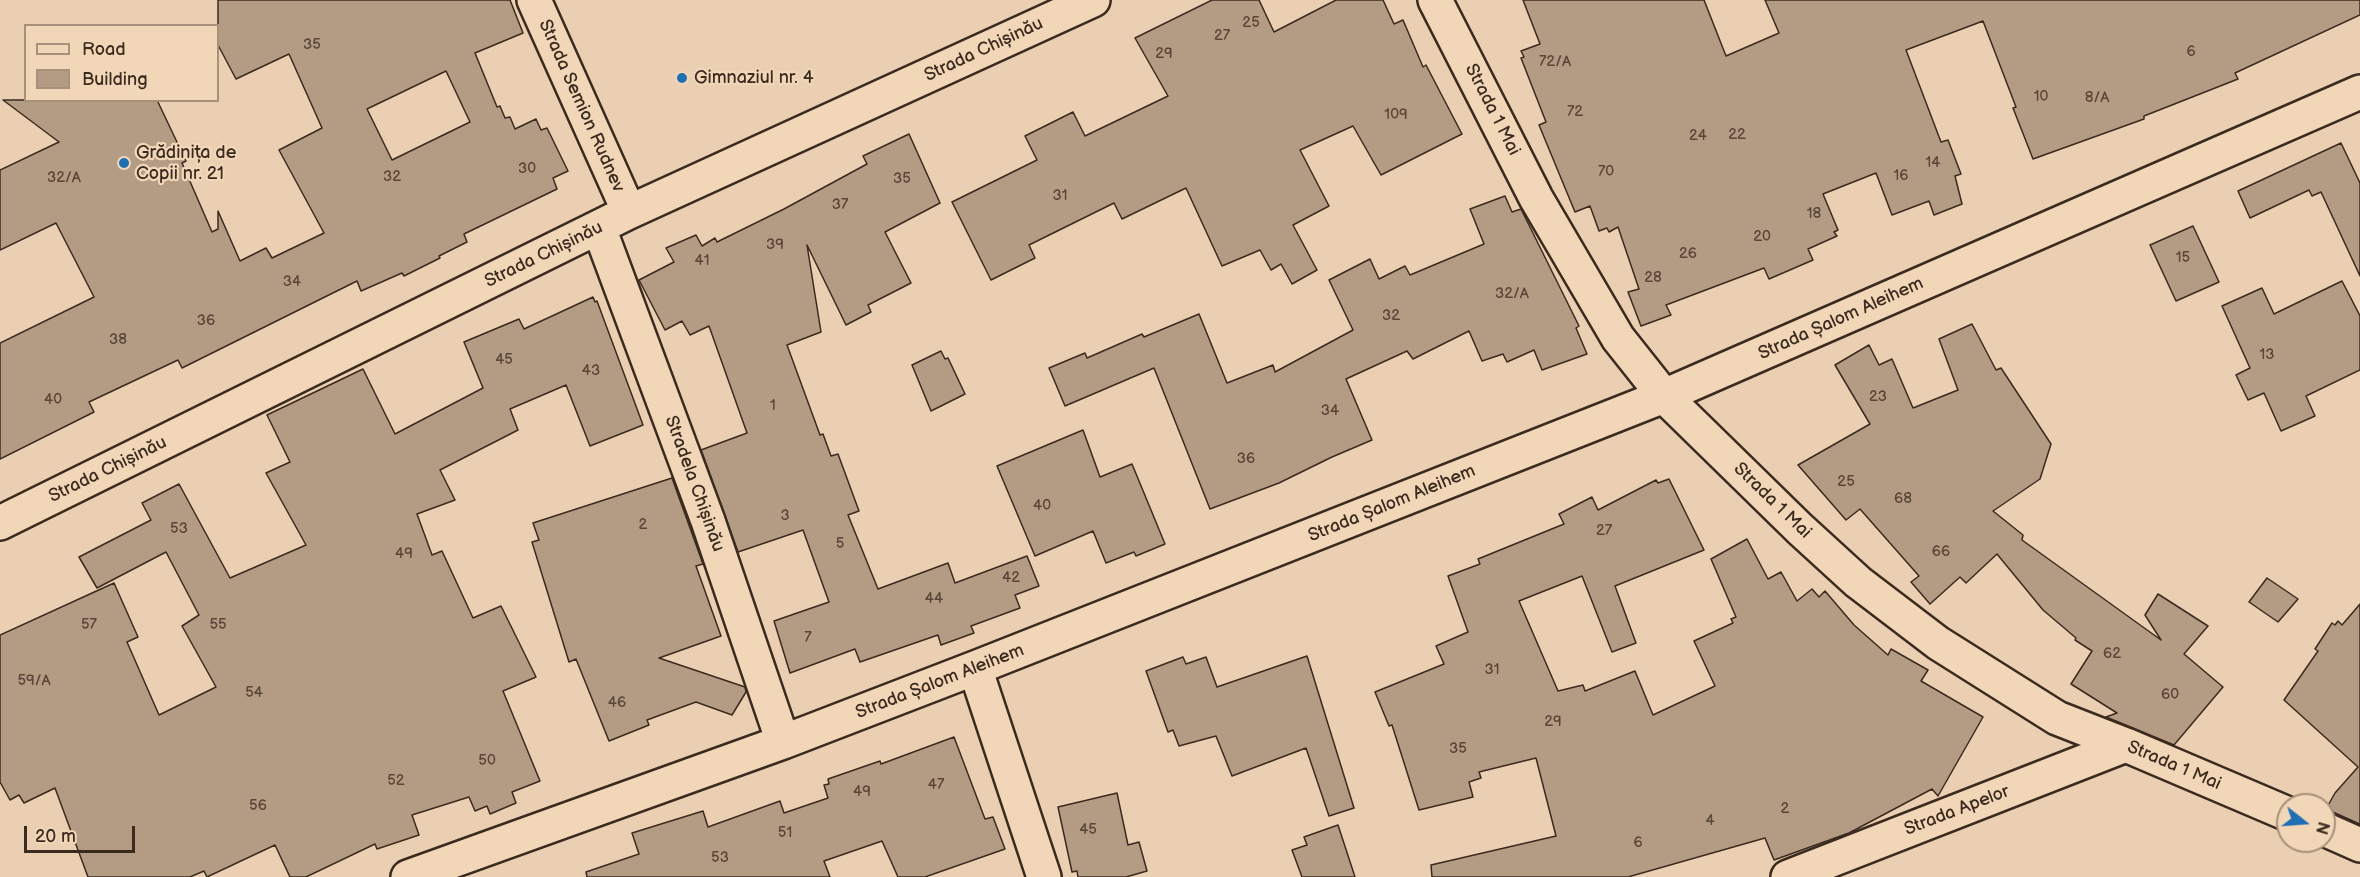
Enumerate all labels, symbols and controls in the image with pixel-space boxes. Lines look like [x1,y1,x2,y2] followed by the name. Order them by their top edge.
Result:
[921,13,1047,87] street label: Strada Chișinău
[1242,14,1260,32] house number: 25
[533,16,629,196] street label: Strada Semion Rudnev
[24,24,219,102] legend
[1214,27,1230,45] house number: 27
[303,36,321,54] house number: 35
[82,39,126,60] text: Road
[2186,43,2196,61] house number: 6
[1155,45,1173,63] house number: 29
[1539,53,1571,71] house number: 72/A
[1460,61,1524,159] street label: Strada 1 Mai
[694,67,814,89] place label: Gimnaziul nr. 4
[82,69,148,90] text: Building
[675,71,689,85] marker: Gimnaziul nr. 4
[2034,88,2048,106] house number: 10
[2085,89,2109,107] house number: 8/A
[1567,103,1583,121] house number: 72
[1384,106,1408,124] house number: 109
[1728,126,1746,144] house number: 22
[1689,127,1707,145] house number: 24
[136,142,236,184] place label: Grădinița de Copii nr. 21
[1926,154,1940,172] house number: 14
[117,156,131,170] marker: Grădinița de Copii nr. 21
[518,160,536,178] house number: 30
[1598,163,1614,181] house number: 70
[1894,167,1908,185] house number: 16
[383,168,401,186] house number: 32
[47,169,81,187] house number: 32/A
[893,170,911,188] house number: 35
[1052,187,1068,205] house number: 31
[832,196,848,214] house number: 37
[1807,205,1821,223] house number: 18
[481,217,607,293] street label: Strada Chișinău
[1753,228,1771,246] house number: 20
[766,236,784,254] house number: 39
[1679,245,1697,263] house number: 26
[2176,249,2190,267] house number: 15
[695,252,709,270] house number: 41
[1644,269,1662,287] house number: 28
[283,273,301,291] house number: 34
[1755,273,1927,365] street label: Strada Șalom Aleihem
[1495,285,1529,303] house number: 32/A
[1382,307,1400,325] house number: 32
[197,312,215,330] house number: 36
[109,331,127,349] house number: 38
[2259,346,2275,364] house number: 13
[495,351,513,369] house number: 45
[582,362,600,380] house number: 43
[1869,388,1887,406] house number: 23
[44,391,62,409] house number: 40
[770,397,776,415] house number: 1
[1321,402,1339,420] house number: 34
[659,413,729,555] street label: Stradela Chișinău
[45,432,171,508] street label: Strada Chișinău
[1237,450,1255,468] house number: 36
[1729,459,1815,543] street label: Strada 1 Mai
[1305,461,1479,547] street label: Strada Șalom Aleihem
[1837,473,1855,491] house number: 25
[1894,490,1912,508] house number: 68
[1033,497,1051,515] house number: 40
[780,507,790,525] house number: 3
[639,516,647,534] house number: 2
[170,520,188,538] house number: 53
[1596,522,1612,540] house number: 27
[836,535,844,553] house number: 5
[1932,543,1950,561] house number: 66
[395,545,413,563] house number: 49
[1002,569,1020,587] house number: 42
[925,590,943,608] house number: 44
[81,616,97,634] house number: 57
[209,616,227,634] house number: 55
[804,629,812,647] house number: 7
[853,640,1027,724] street label: Strada Șalom Aleihem
[2103,645,2121,663] house number: 62
[1484,661,1500,679] house number: 31
[17,672,51,690] house number: 59/A
[245,684,263,702] house number: 54
[2161,686,2179,704] house number: 60
[608,694,626,712] house number: 46
[1544,713,1562,731] house number: 29
[2124,737,2224,795] street label: Strada 1 Mai
[1449,740,1467,758] house number: 35
[478,752,496,770] house number: 50
[387,772,405,790] house number: 52
[928,776,944,794] house number: 47
[1901,781,2013,841] street label: Strada Apelor
[853,783,871,801] house number: 49
[2276,793,2336,853] north arrow
[249,797,267,815] house number: 56
[1781,800,1789,818] house number: 2
[1705,812,1715,830] house number: 4
[27,814,138,852] scale bar
[2311,819,2333,836] text: N
[1079,821,1097,839] house number: 45
[778,824,792,842] house number: 51
[35,826,76,847] text: 20 m
[1633,834,1643,852] house number: 6
[711,849,729,867] house number: 53

